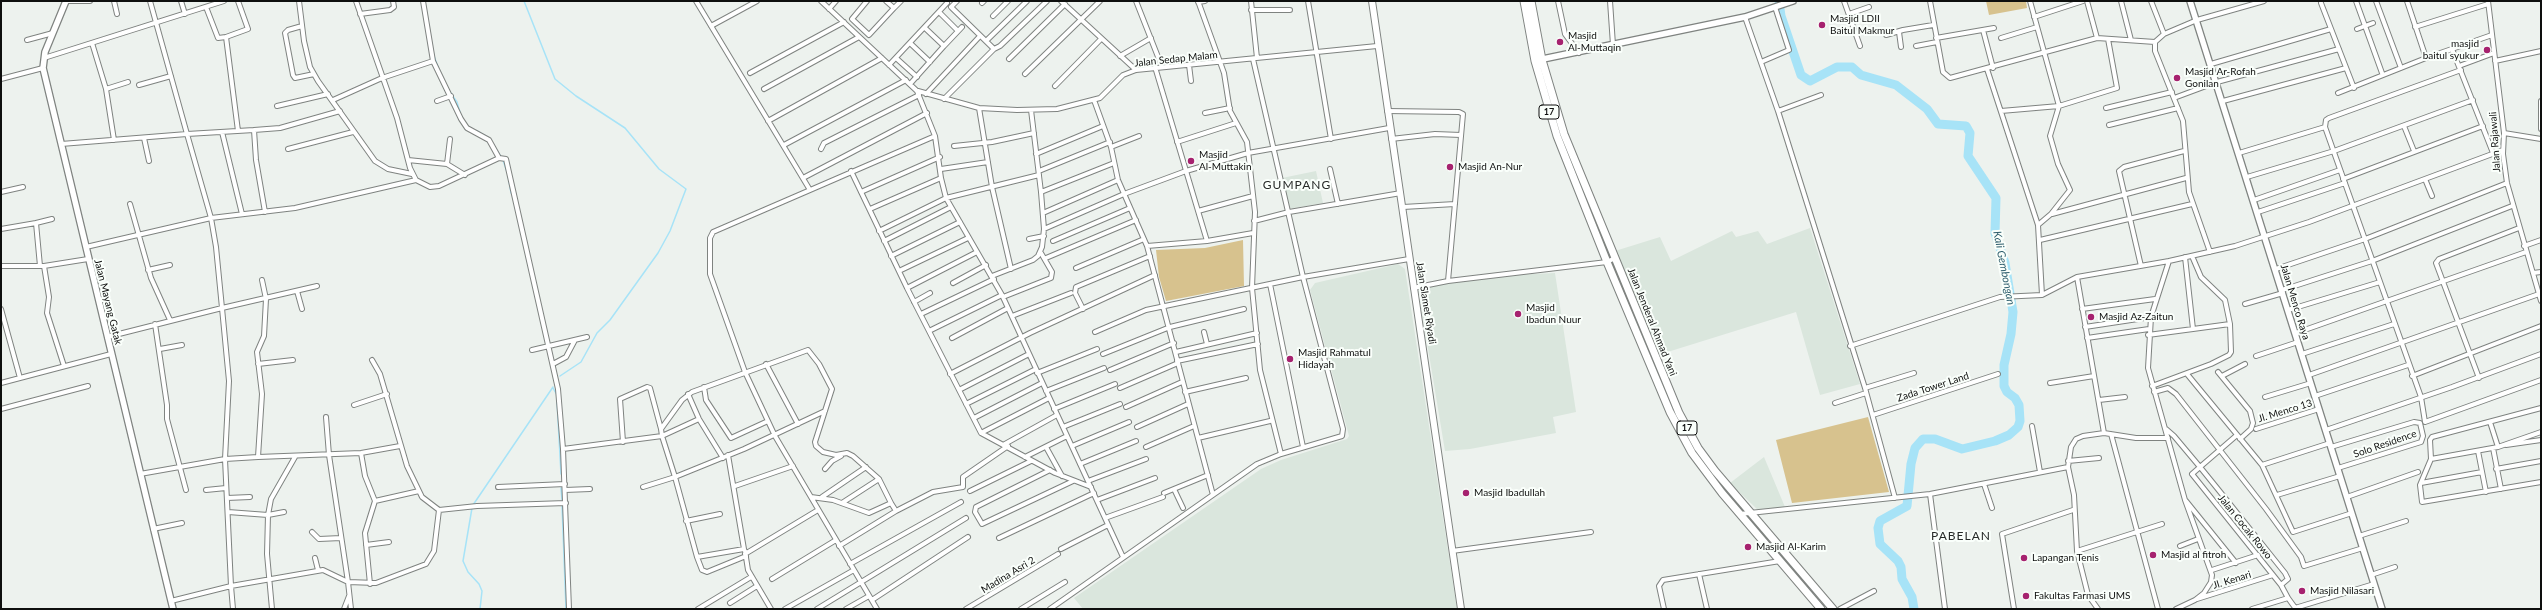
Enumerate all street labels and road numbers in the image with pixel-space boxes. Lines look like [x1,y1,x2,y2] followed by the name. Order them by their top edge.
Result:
[1134,49,1218,69] street label: Jalan Sedap Malam
[1539,105,1559,119] road number: 17
[2487,111,2503,173] street label: Jalan Rajawali
[92,258,124,346] street label: Jalan Mayang Gatak
[1414,261,1438,345] street label: Jalan Slamet Riyadi
[2278,263,2312,341] street label: Jalan Menco Raya
[1625,266,1679,378] street label: Jalan Jenderal Ahmad Yani
[1896,370,1970,404] street label: Zada Tower Land
[2257,397,2313,425] street label: Jl. Menco 13
[1677,421,1697,435] road number: 17
[2352,428,2418,460] street label: Solo Residence
[2215,492,2275,562] street label: Jalan Cocak Rowo
[979,554,1037,596] street label: Madina Asri 2
[2211,568,2253,592] street label: Jl. Kenari

